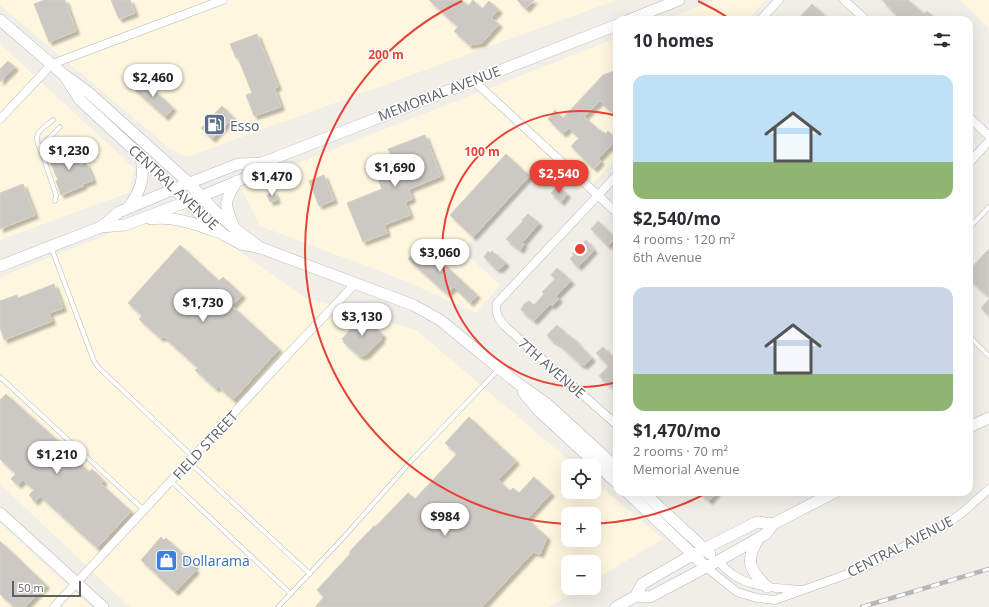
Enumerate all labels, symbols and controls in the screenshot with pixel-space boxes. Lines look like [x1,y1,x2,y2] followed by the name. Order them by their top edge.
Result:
[633,29,714,52] text: 10 homes
[931,29,953,51] icon: filters
[368,46,404,63] text: 200 m
[375,61,503,125] street label: MEMORIAL AVENUE
[120,64,186,98] pin: $2,460
[133,68,173,86] text: $2,460
[757,101,829,173] icon: home
[202,112,228,138] fuel station icon: Esso
[230,116,260,135] place label: Esso
[36,137,102,171] pin: $1,230
[125,140,223,234] street label: CENTRAL AVENUE
[49,141,89,159] text: $1,230
[464,143,500,160] text: 100 m
[362,154,428,188] pin: $1,690
[375,158,415,176] text: $1,690
[526,160,592,194] pin: $2,540
[239,163,305,197] pin: $1,470
[539,164,579,182] text: $2,540
[252,167,292,185] text: $1,470
[633,207,721,230] text: $2,540/mo
[633,230,735,248] text: 4 rooms · 120 m²
[407,239,473,273] pin: $3,060
[573,242,587,256] centre of rings
[420,243,460,261] text: $3,060
[633,248,702,266] text: 6th Avenue
[170,289,236,323] pin: $1,730
[183,293,223,311] text: $1,730
[329,303,395,337] pin: $3,130
[342,307,382,325] text: $3,130
[757,313,829,385] icon: home
[514,334,590,402] street label: 7TH AVENUE
[168,406,242,483] street label: FIELD STREET
[633,419,721,442] text: $1,470/mo
[24,441,90,475] pin: $1,210
[633,442,728,460] text: 2 rooms · 70 m²
[37,445,77,463] text: $1,210
[561,459,601,595] map controls
[561,459,601,499] button: locate
[633,460,740,478] text: Memorial Avenue
[421,503,469,537] pin: $984
[430,507,460,525] text: $984
[561,507,601,547] button: +
[844,511,956,581] street label: CENTRAL AVENUE
[153,547,179,573] shop icon: Dollarama
[182,551,250,570] place label: Dollarama
[561,555,601,595] button: −
[12,579,81,598] scale bar
[18,580,44,595] text: 50 m

